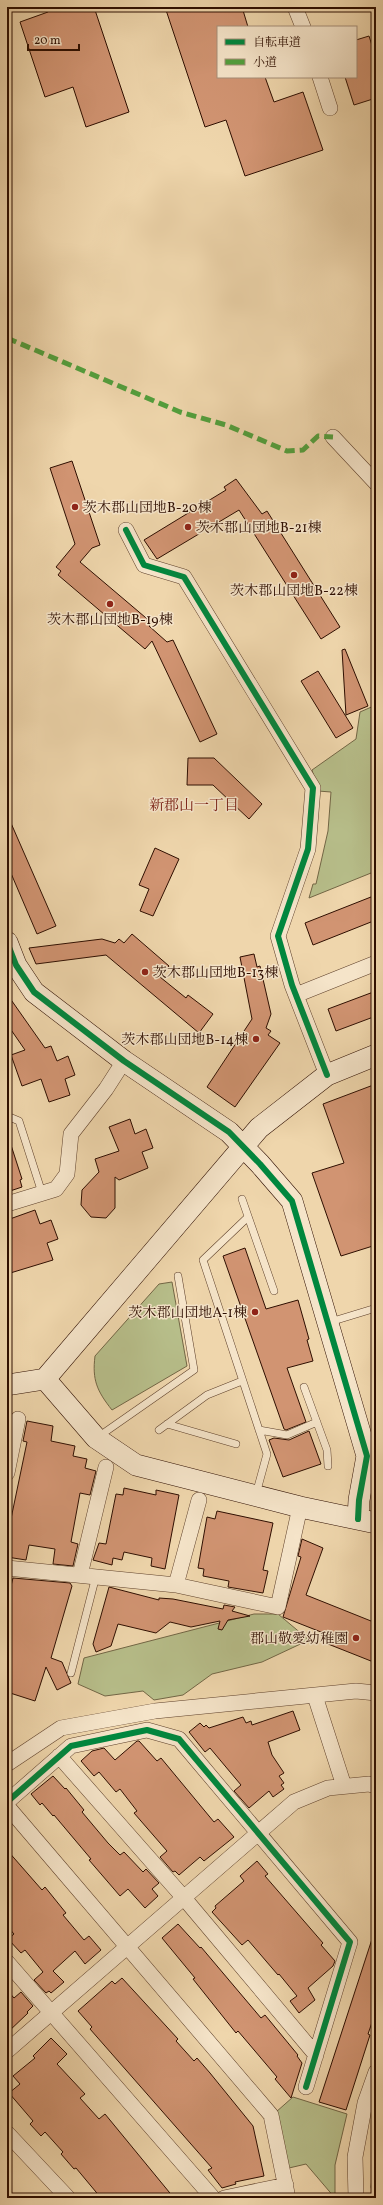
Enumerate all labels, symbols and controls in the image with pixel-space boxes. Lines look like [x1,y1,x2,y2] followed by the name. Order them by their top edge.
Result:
[28,26,79,52] scale bar
[217,26,357,78] legend
[34,33,61,49] text: 20 m
[253,35,301,51] text: 自転車道
[253,55,277,71] text: 小道
[83,499,211,518] place label: 茨木郡山団地B-20棟
[70,502,80,512] marker: 茨木郡山団地B-20棟
[196,519,322,538] place label: 茨木郡山団地B-21棟
[183,522,193,532] marker: 茨木郡山団地B-21棟
[289,570,299,580] marker: 茨木郡山団地B-22棟
[230,582,358,601] place label: 茨木郡山団地B-22棟
[105,599,115,609] marker: 茨木郡山団地B-19棟
[47,611,173,630] place label: 茨木郡山団地B-19棟
[149,796,239,817] district label: 新郡山一丁目
[153,964,278,983] place label: 茨木郡山団地B-13棟
[140,967,150,977] marker: 茨木郡山団地B-13棟
[122,1031,248,1050] place label: 茨木郡山団地B-14棟
[251,1034,261,1044] marker: 茨木郡山団地B-14棟
[129,1304,247,1323] place label: 茨木郡山団地A-1棟
[250,1307,260,1317] marker: 茨木郡山団地A-1棟
[250,1630,348,1649] place label: 郡山敬愛幼稚園
[351,1633,361,1643] marker: 郡山敬愛幼稚園

